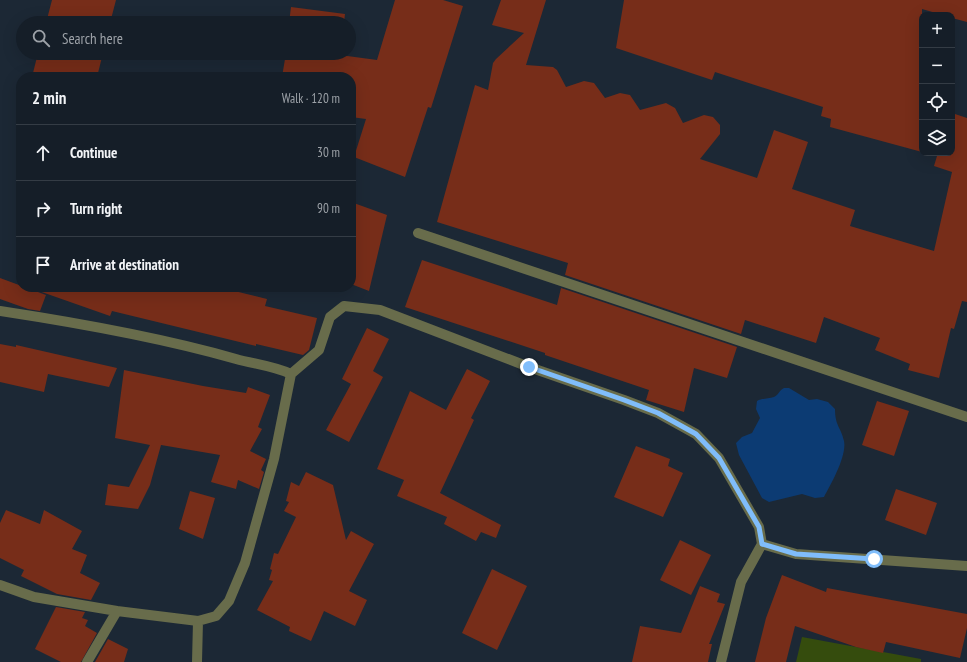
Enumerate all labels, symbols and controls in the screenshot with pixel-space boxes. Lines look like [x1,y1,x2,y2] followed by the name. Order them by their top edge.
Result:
[919,12,955,156] map controls
[919,12,955,48] button: +
[16,16,356,60] search box
[30,27,52,49] icon: search
[62,29,123,48] text: Search here
[919,48,955,84] button: −
[919,84,955,120] button: locate
[32,87,66,109] text: 2 min
[282,90,340,107] text: Walk · 120 m
[919,120,955,156] button: layers
[32,142,54,164] icon: ahead
[70,143,117,162] text: Continue
[317,144,340,161] text: 30 m
[32,198,54,220] icon: right
[70,199,122,218] text: Turn right
[317,200,340,217] text: 90 m
[32,254,54,276] icon: arrive
[70,255,179,274] text: Arrive at destination
[520,358,538,376] route end
[865,550,883,568] route start

